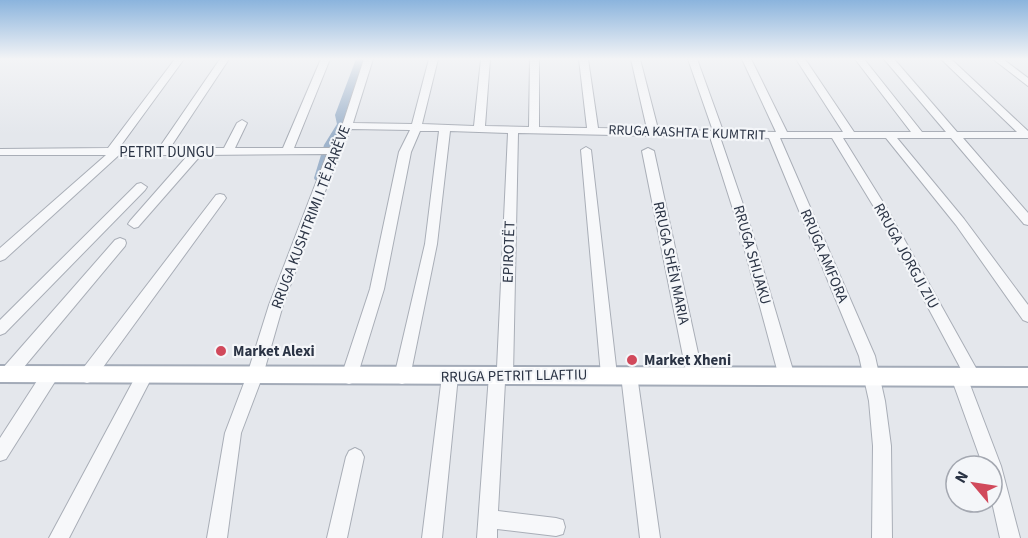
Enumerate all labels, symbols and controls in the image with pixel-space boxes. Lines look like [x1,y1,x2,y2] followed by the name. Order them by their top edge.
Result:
[608,120,767,146] street label: RRUGA KASHTA E KUMTRIT
[266,122,356,312] street label: RRUGA KUSHTRIMI I TË PARËVE
[119,142,215,163] street label: PETRIT DUNGU
[868,199,944,313] street label: RRUGA JORGJI ZIU
[648,200,694,327] street label: RRUGA SHËN MARIA
[728,203,776,307] street label: RRUGA SHIJAKU
[795,206,854,307] street label: RRUGA AMFORA
[497,220,521,284] street label: EPIROTËT
[233,341,315,362] place label: Market Alexi
[214,344,228,358] marker: Market Alexi
[644,350,731,371] place label: Market Xheni
[625,353,639,367] marker: Market Xheni
[440,364,588,388] street label: RRUGA PETRIT LLAFTIU
[944,454,1004,514] north arrow
[950,467,974,487] text: N

